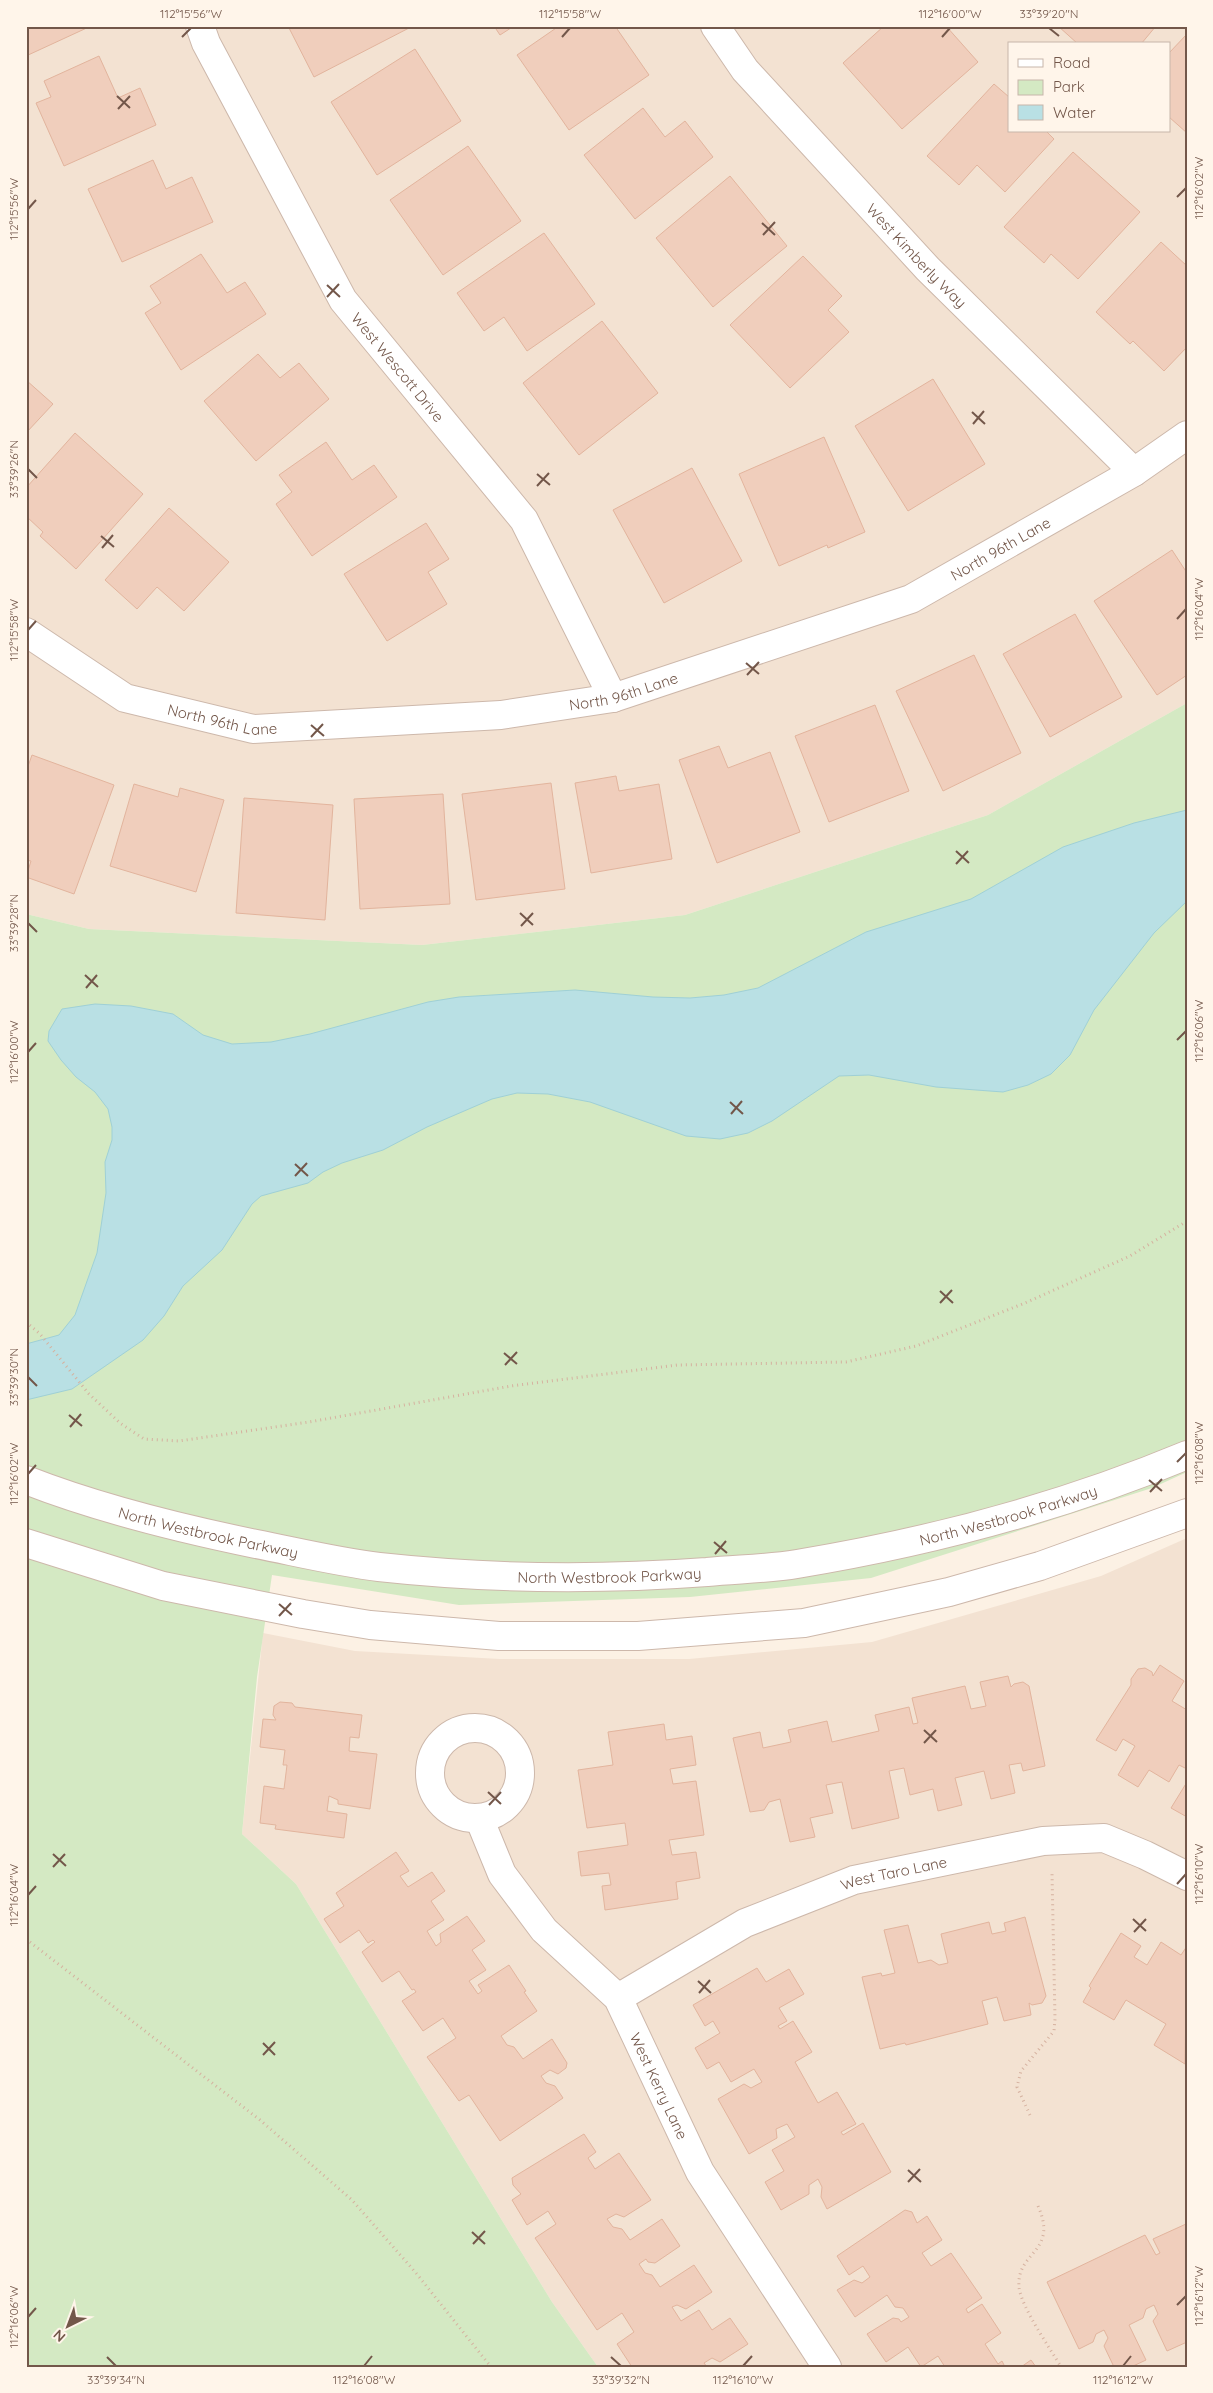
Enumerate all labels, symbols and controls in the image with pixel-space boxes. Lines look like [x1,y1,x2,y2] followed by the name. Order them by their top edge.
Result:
[160,6,222,21] text: 112°15'56"W
[539,6,601,21] text: 112°15'58"W
[918,6,982,21] text: 112°16'00"W
[1020,6,1078,21] text: 33°39'20"N
[1008,42,1170,132] legend
[1053,53,1090,72] text: Road
[1053,77,1085,96] text: Park
[1053,103,1096,122] text: Water
[1191,156,1206,219] text: 112°16'02"W
[6,178,21,240] text: 112°15'56"W
[863,199,971,312] street label: West Kimberly Way
[348,308,449,426] street label: West Wescott Drive
[6,440,21,498] text: 33°39'26"N
[947,512,1054,584] street label: North 96th Lane
[1191,577,1206,640] text: 112°16'04"W
[6,599,21,661] text: 112°15'58"W
[568,668,680,714] street label: North 96th Lane
[166,699,278,739] street label: North 96th Lane
[6,894,21,952] text: 33°39'28"N
[1191,999,1206,1062] text: 112°16'06"W
[6,1020,21,1084] text: 112°16'00"W
[6,1348,21,1406] text: 33°39'30"N
[1191,1421,1206,1484] text: 112°16'08"W
[6,1442,21,1505] text: 112°16'02"W
[917,1480,1099,1549] street label: North Westbrook Parkway
[116,1502,300,1562] street label: North Westbrook Parkway
[517,1563,702,1587] street label: North Westbrook Parkway
[1191,1843,1206,1904] text: 112°16'10"W
[838,1852,949,1894] street label: West Taro Lane
[6,1863,21,1926] text: 112°16'04"W
[626,2029,693,2142] street label: West Kerry Lane
[1191,2266,1206,2326] text: 112°16'12"W
[6,2285,21,2348] text: 112°16'06"W
[42,2300,92,2350] north arrow
[49,2326,69,2346] text: N
[87,2372,145,2387] text: 33°39'34"N
[333,2372,396,2387] text: 112°16'08"W
[592,2372,650,2387] text: 33°39'32"N
[713,2372,774,2387] text: 112°16'10"W
[1093,2372,1153,2387] text: 112°16'12"W

